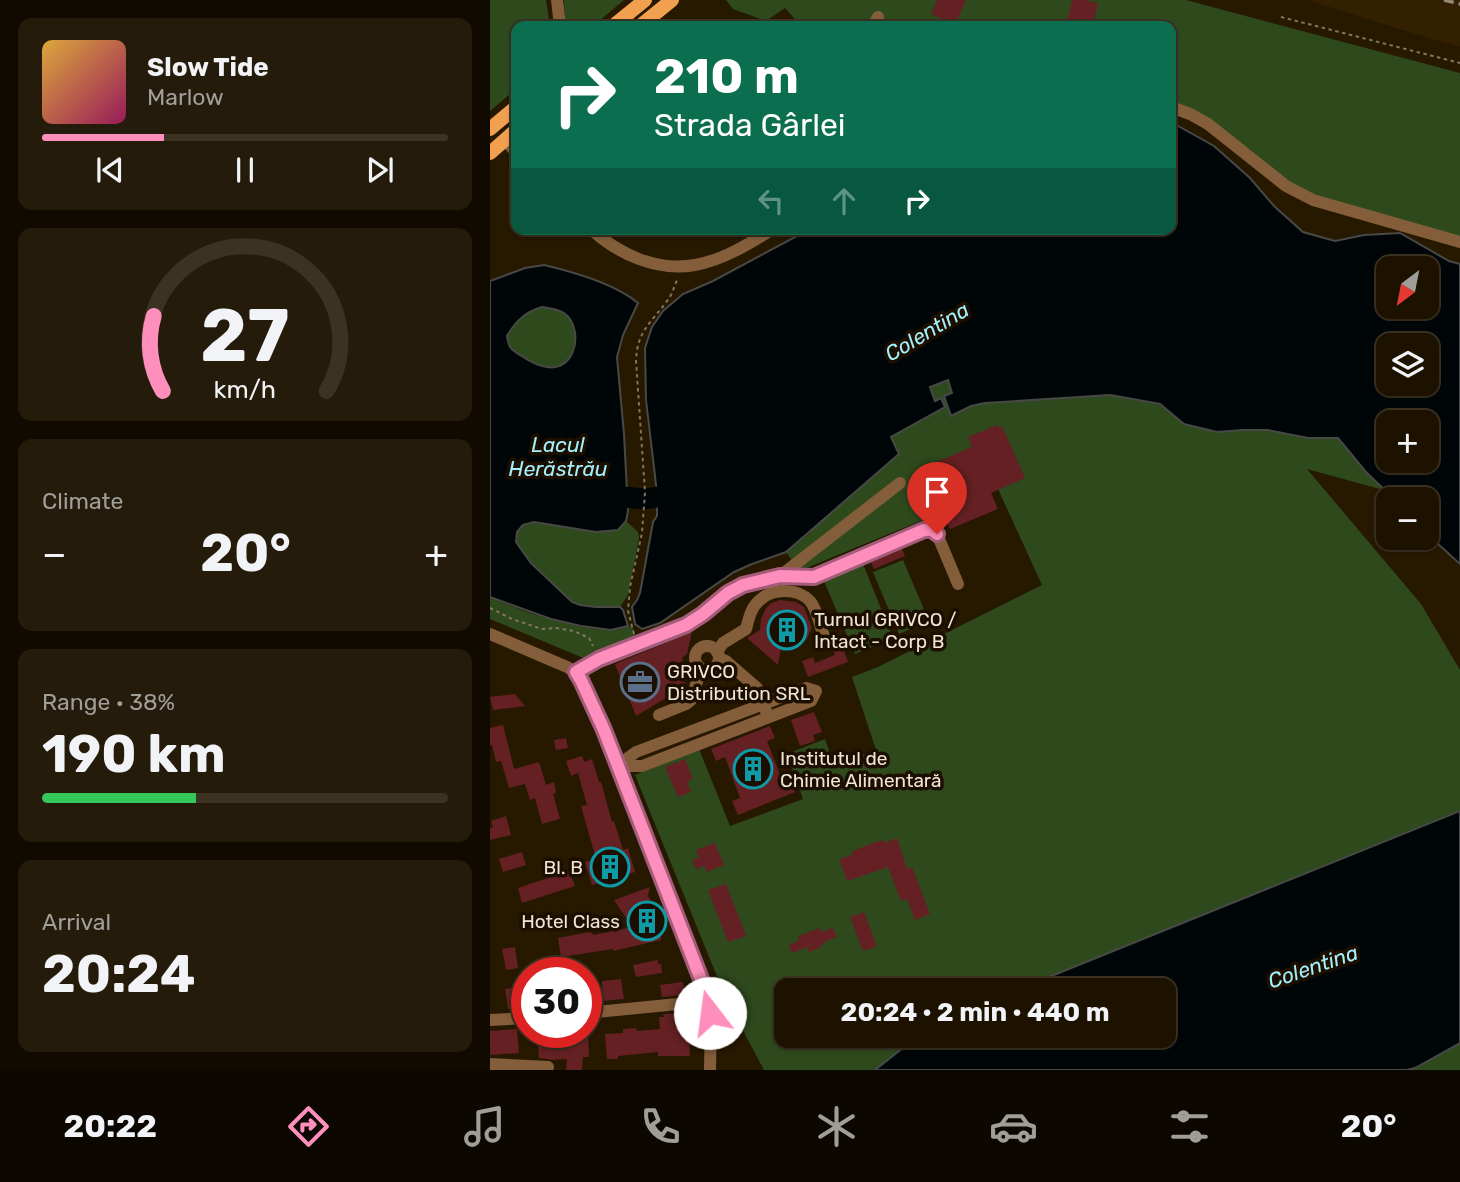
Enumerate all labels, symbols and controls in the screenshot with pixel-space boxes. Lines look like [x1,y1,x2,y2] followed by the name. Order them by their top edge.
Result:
[654,47,799,105] text: 210 m
[539,49,630,140] icon: right
[147,52,269,83] text: Slow Tide
[147,83,224,111] text: Marlow
[654,106,846,144] text: Strada Gârlei
[91,151,129,189] icon: previous
[226,151,264,189] icon: pause
[361,151,399,189] icon: next
[752,182,790,220] icon: left
[825,182,863,220] icon: ahead
[898,182,936,220] icon: right
[1376,256,1438,318] north arrow
[1376,256,1439,550] map controls
[200,293,290,379] text: 27
[880,297,973,366] water label: Colentina
[1376,333,1439,396] button: layers
[214,374,276,403] text: km/h
[1376,410,1439,473] button: +
[509,432,608,481] water label: Lacul Herăstrău
[907,462,967,534] pin
[918,473,956,511] icon: arrive
[42,487,123,515] text: Climate
[1376,487,1439,550] button: −
[200,522,291,584] text: 20°
[42,531,67,577] text: −
[424,531,448,577] text: +
[814,608,956,653] place label: Turnul GRIVCO / Intact - Corp B
[766,609,808,651] building icon: Turnul GRIVCO / Intact - Corp B
[667,660,811,705] place label: GRIVCO Distribution SRL
[619,661,661,703] office icon: GRIVCO Distribution SRL
[42,688,175,716] text: Range · 38%
[42,723,226,785] text: 190 km
[780,747,941,792] place label: Institutul de Chimie Alimentară
[732,748,774,790] building icon: Institutul de Chimie Alimentară
[589,846,631,888] building icon: Bl. B
[544,856,583,879] place label: Bl. B
[626,900,668,942] building icon: Hotel Class
[42,908,111,936] text: Arrival
[521,910,620,933] place label: Hotel Class
[1265,939,1361,994] water label: Colentina
[42,943,195,1005] text: 20:24
[511,957,602,1048] speed limit sign: 30
[673,976,747,1050] position arrow
[841,997,1109,1028] text: 20:24 · 2 min · 440 m
[284,1102,333,1151] icon: directions
[460,1102,509,1151] icon: music
[636,1102,685,1151] icon: phone
[812,1102,861,1151] icon: climate
[989,1102,1038,1151] icon: car
[1165,1102,1214,1151] icon: filters
[64,1107,157,1145] text: 20:22
[1341,1107,1396,1145] text: 20°

